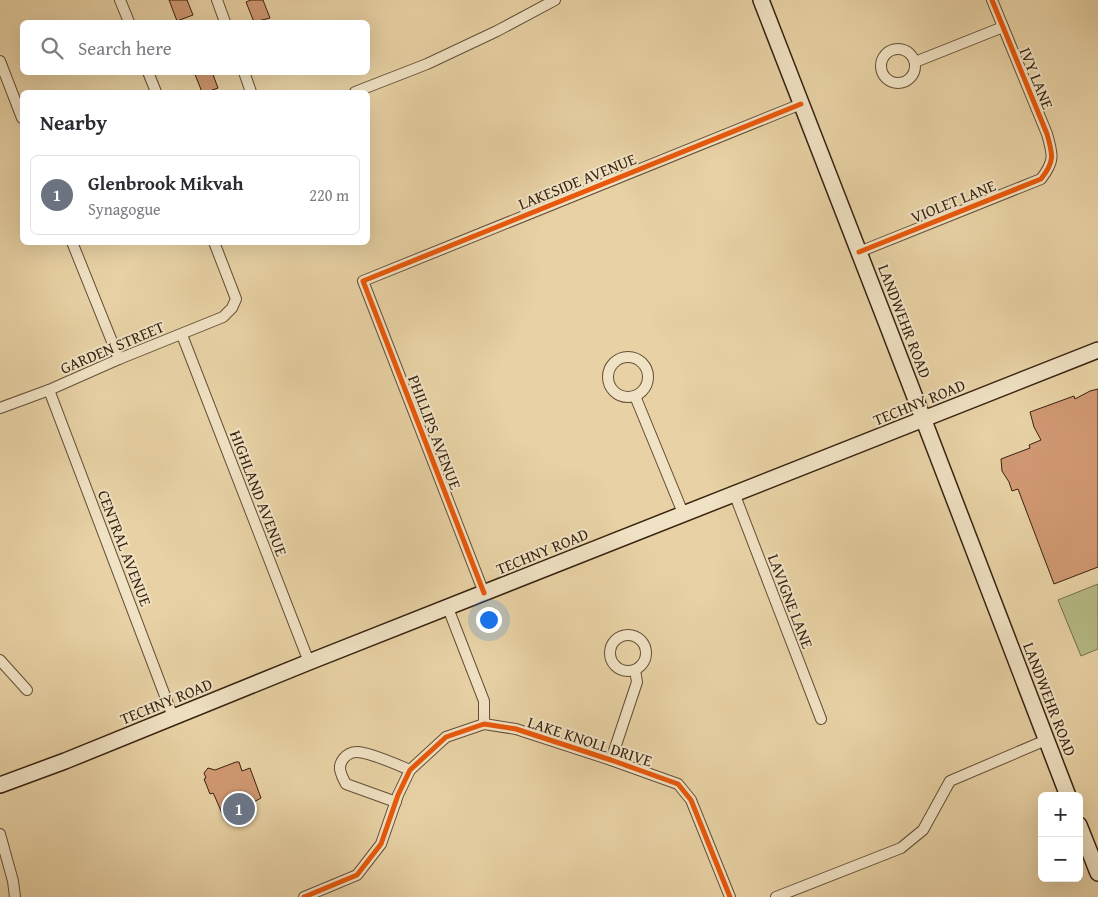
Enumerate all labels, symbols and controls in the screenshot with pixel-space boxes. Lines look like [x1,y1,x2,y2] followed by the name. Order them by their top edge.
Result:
[20,20,370,75] search box
[38,34,66,62] icon: search
[78,34,172,62] text: Search here
[1014,44,1060,112] street label: IVY LANE
[40,107,107,138] text: Nearby
[514,146,640,216] street label: LAKESIDE AVENUE
[88,169,243,197] text: Glenbrook Mikvah
[907,173,999,229] street label: VIOLET LANE
[53,183,61,207] text: 1
[309,183,349,207] text: 220 m
[88,197,161,221] text: Synagogue
[872,260,938,382] street label: LANDWEHR ROAD
[56,314,168,380] street label: GARDEN STREET
[402,371,468,493] street label: PHILLIPS AVENUE
[869,372,969,431] street label: TECHNY ROAD
[224,427,294,559] street label: HIGHLAND AVENUE
[92,486,158,610] street label: CENTRAL AVENUE
[492,521,592,580] street label: TECHNY ROAD
[762,550,820,652] street label: LAVIGNE LANE
[476,607,502,633] your location
[1017,638,1083,760] street label: LANDWEHR ROAD
[116,671,216,730] street label: TECHNY ROAD
[525,710,655,772] street label: LAKE KNOLL DRIVE
[223,790,255,828] pin: 1
[1038,792,1083,882] map controls
[1038,792,1083,837] button: +
[1038,837,1083,882] button: −

